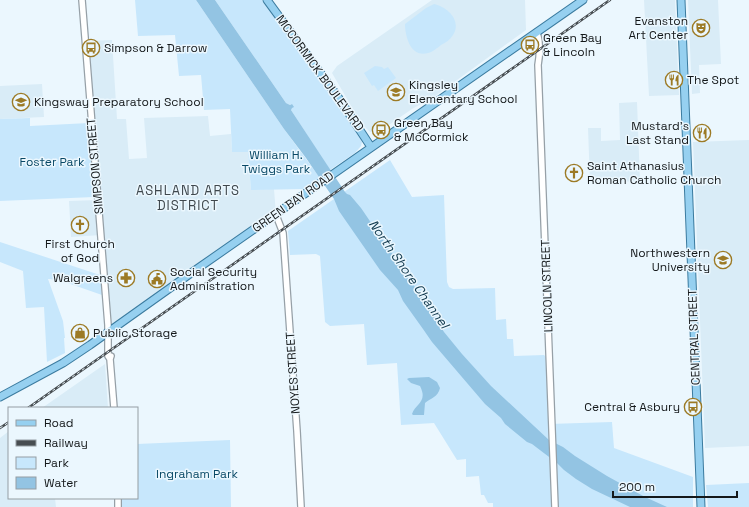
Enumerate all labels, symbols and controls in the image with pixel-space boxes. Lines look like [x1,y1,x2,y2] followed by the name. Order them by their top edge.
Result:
[272,12,368,134] street label: MCCORMICK BOULEVARD
[628,13,688,43] place label: Evanston Art Center
[691,18,711,38] theatre icon: Evanston Art Center
[543,30,602,60] place label: Green Bay & Lincoln
[520,35,540,55] bus stop icon: Green Bay & Lincoln
[81,38,101,58] bus stop icon: Simpson & Darrow
[104,40,207,56] place label: Simpson & Darrow
[664,70,684,90] restaurant icon: The Spot
[687,72,739,88] place label: The Spot
[409,77,517,107] place label: Kingsley Elementary School
[386,82,406,102] school or university icon: Kingsley Elementary School
[11,92,31,112] school or university icon: Kingsway Preparatory School
[34,94,204,110] place label: Kingsway Preparatory School
[394,115,469,145] place label: Green Bay & McCormick
[83,117,107,215] street label: SIMPSON STREET
[626,118,689,148] place label: Mustard's Last Stand
[371,120,391,140] bus stop icon: Green Bay & McCormick
[692,123,712,143] restaurant icon: Mustard's Last Stand
[242,147,311,177] park label: William H. Twiggs Park
[20,154,85,170] park label: Foster Park
[587,158,721,188] place label: Saint Athanasius Roman Catholic Church
[564,163,584,183] church icon: Saint Athanasius Roman Catholic Church
[249,168,337,236] street label: GREEN BAY ROAD
[136,182,240,214] district label: ASHLAND ARTS DISTRICT
[70,215,90,235] church icon: First Church of God
[365,216,454,333] water label: North Shore Channel
[45,236,115,266] place label: First Church of God
[537,239,557,333] street label: LINCOLN STREET
[630,245,710,275] place label: Northwestern University
[713,250,733,270] school or university icon: Northwestern University
[170,264,257,294] place label: Social Security Administration
[116,268,136,288] pharmacy icon: Walgreens
[147,269,167,289] public building icon: Social Security Administration
[53,270,113,286] place label: Walgreens
[684,289,704,385] street label: CENTRAL STREET
[70,323,90,343] shop icon: Public Storage
[93,325,177,341] place label: Public Storage
[282,331,304,415] street label: NOYES STREET
[683,397,703,417] bus stop icon: Central & Asbury
[584,399,680,415] place label: Central & Asbury
[8,407,138,499] legend
[44,415,73,431] text: Road
[44,435,88,451] text: Railway
[44,455,69,471] text: Park
[156,466,238,482] park label: Ingraham Park
[613,473,737,499] scale bar
[44,475,78,491] text: Water
[619,479,655,495] text: 200 m

